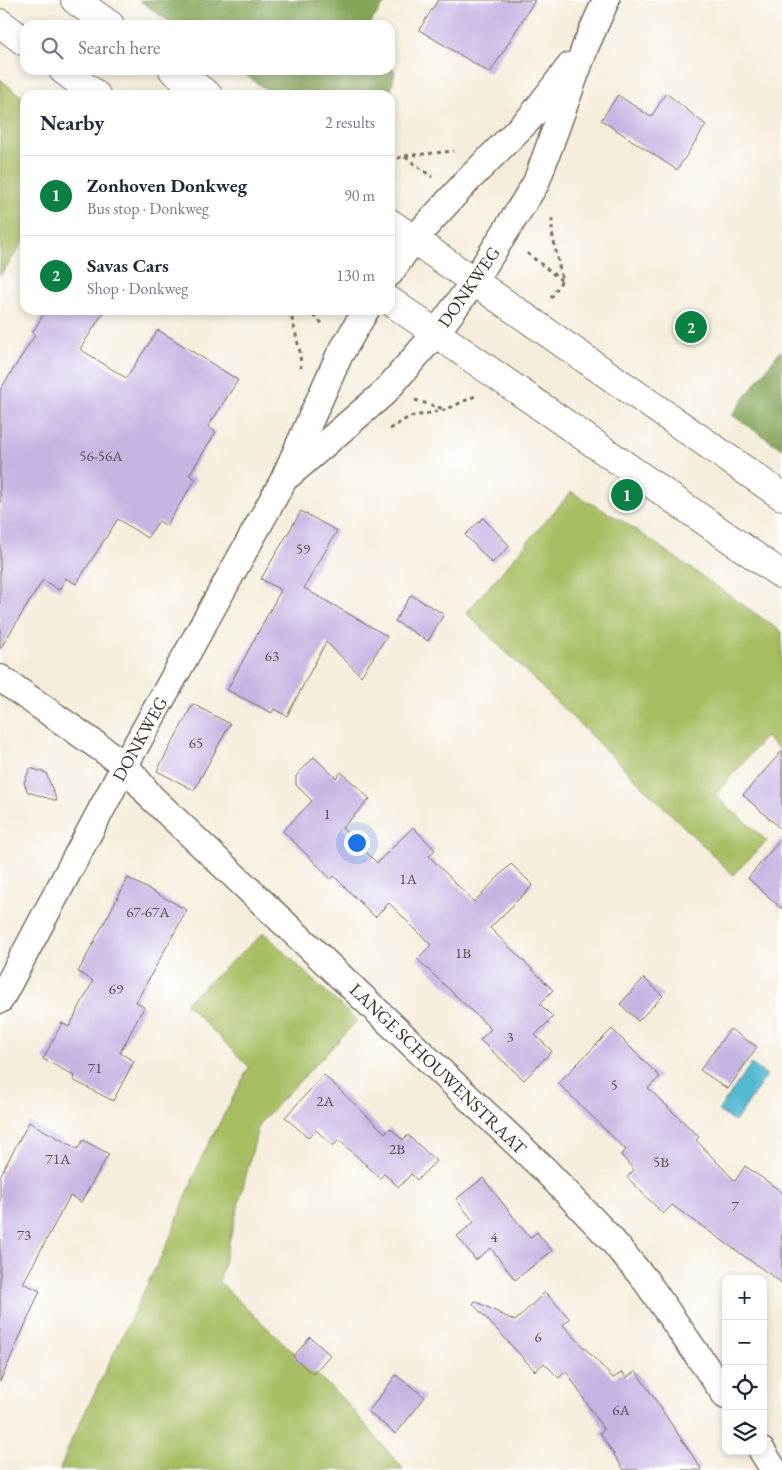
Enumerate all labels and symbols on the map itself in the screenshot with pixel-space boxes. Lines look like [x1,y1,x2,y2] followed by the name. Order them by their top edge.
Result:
[432,242,505,332] street label: DONKWEG
[675,308,707,346] pin: 2
[79,446,123,465] house number: 56-56A
[611,476,643,514] pin: 1
[296,539,310,558] house number: 59
[265,646,279,665] house number: 63
[107,692,172,785] street label: DONKWEG
[189,733,203,752] house number: 65
[323,804,331,823] house number: 1
[344,830,370,856] your location
[399,869,417,888] house number: 1A
[126,902,170,921] house number: 67-67A
[455,943,471,962] house number: 1B
[345,978,532,1160] street label: LANGE SCHOUWENSTRAAT
[109,979,123,998] house number: 69
[506,1027,514,1046] house number: 3
[88,1058,102,1077] house number: 71
[610,1075,618,1094] house number: 5
[316,1091,334,1110] house number: 2A
[389,1139,405,1158] house number: 2B
[46,1149,71,1168] house number: 71A
[653,1152,669,1171] house number: 5B
[731,1196,739,1215] house number: 7
[17,1225,31,1244] house number: 73
[490,1227,498,1246] house number: 4
[534,1327,542,1346] house number: 6
[612,1400,630,1419] house number: 6A

